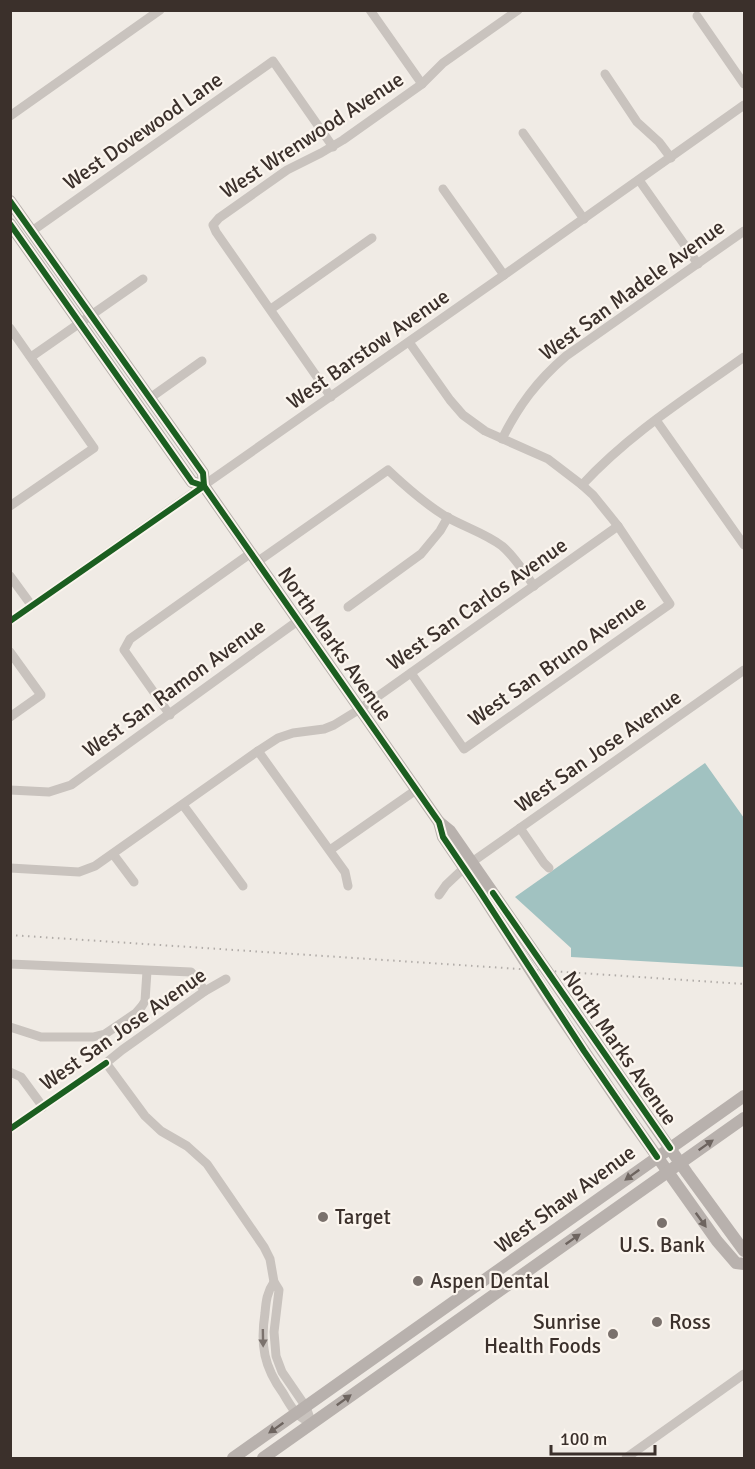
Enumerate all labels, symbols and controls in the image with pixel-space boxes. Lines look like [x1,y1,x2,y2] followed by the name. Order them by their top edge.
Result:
[58,66,228,196] street label: West Dovewood Lane
[215,66,409,204] street label: West Wrenwood Avenue
[534,214,730,366] street label: West San Madele Avenue
[282,283,454,415] street label: West Barstow Avenue
[382,532,572,676] street label: West San Carlos Avenue
[272,562,398,726] street label: North Marks Avenue
[463,590,651,732] street label: West San Bruno Avenue
[78,613,270,763] street label: West San Ramon Avenue
[510,684,686,818] street label: West San Jose Avenue
[35,962,211,1096] street label: West San Jose Avenue
[557,966,683,1130] street label: North Marks Avenue
[490,1139,640,1259] street label: West Shaw Avenue
[698,1140,714,1151] one-way arrow
[625,1169,641,1181] one-way arrow
[335,1204,391,1230] place label: Target
[316,1210,330,1224] marker: Target
[695,1212,707,1227] one-way arrow
[655,1216,669,1230] marker: U.S. Bank
[619,1232,706,1258] place label: U.S. Bank
[564,1233,580,1245] one-way arrow
[430,1268,549,1294] place label: Aspen Dental
[411,1274,425,1288] marker: Aspen Dental
[484,1309,601,1359] place label: Sunrise Health Foods
[669,1309,711,1335] place label: Ross
[650,1315,664,1329] marker: Ross
[606,1327,620,1341] marker: Sunrise Health Foods
[258,1329,268,1348] one-way arrow
[336,1394,352,1406] one-way arrow
[551,1418,654,1456] scale bar
[269,1422,285,1434] one-way arrow
[560,1428,607,1450] text: 100 m

